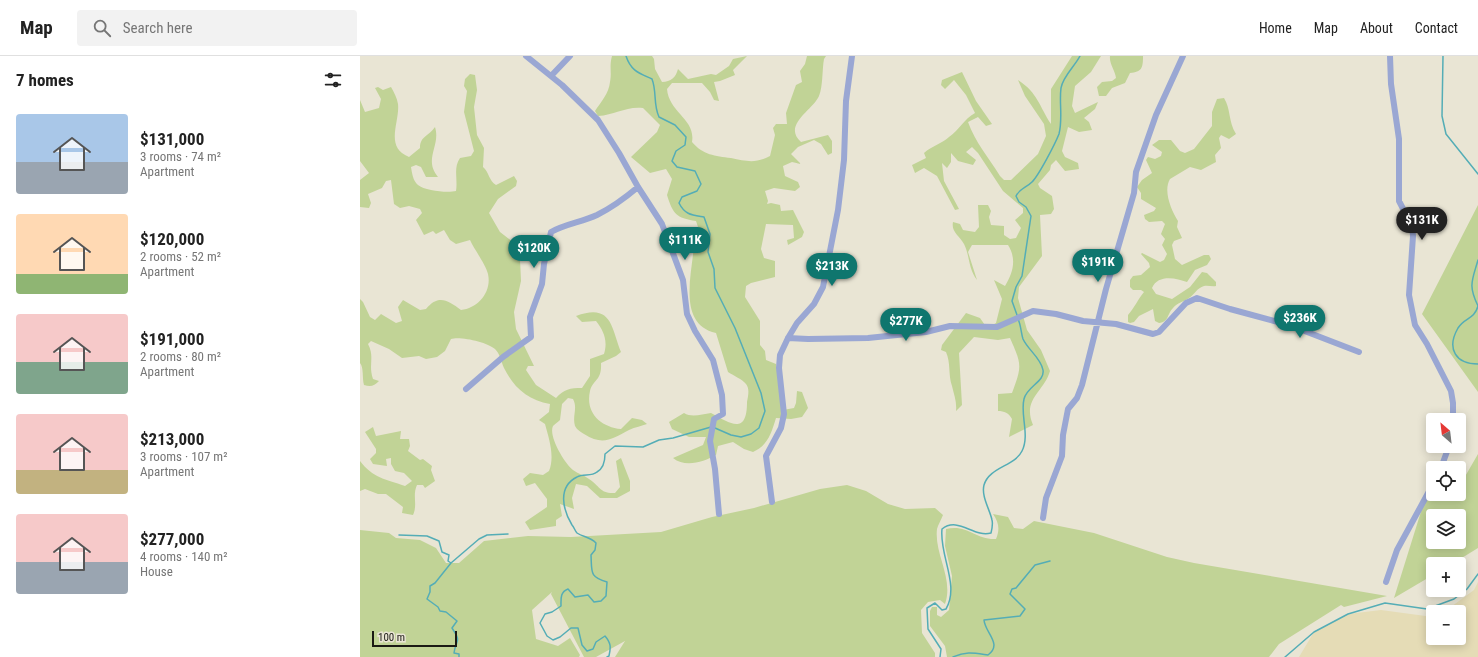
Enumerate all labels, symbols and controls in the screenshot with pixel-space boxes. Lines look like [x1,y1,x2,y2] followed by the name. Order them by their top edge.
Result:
[77,10,357,46] search box
[20,16,53,39] text: Map
[91,17,113,39] icon: search
[123,19,193,37] text: Search here
[1259,20,1292,36] text: Home
[1314,20,1338,36] text: Map
[1360,20,1393,36] text: About
[1415,20,1458,36] text: Contact
[322,69,344,91] icon: filters
[16,70,74,90] text: 7 homes
[140,129,204,149] text: $131,000
[48,130,96,178] icon: home
[140,149,221,164] text: 3 rooms · 74 m²
[140,164,194,179] text: Apartment
[1394,207,1450,241] pin: $131K
[1405,212,1439,227] text: $131K
[657,227,713,261] pin: $111K
[140,229,204,249] text: $120,000
[48,230,96,278] icon: home
[668,232,702,247] text: $111K
[506,235,562,269] pin: $120K
[517,240,551,255] text: $120K
[140,249,221,264] text: 2 rooms · 52 m²
[1070,249,1126,283] pin: $191K
[804,253,860,287] pin: $213K
[1081,254,1115,269] text: $191K
[815,258,849,273] text: $213K
[140,264,194,279] text: Apartment
[1272,305,1328,339] pin: $236K
[878,308,934,342] pin: $277K
[1283,310,1317,325] text: $236K
[889,313,923,328] text: $277K
[140,329,204,349] text: $191,000
[48,330,96,378] icon: home
[140,349,221,364] text: 2 rooms · 80 m²
[140,364,194,379] text: Apartment
[1426,413,1466,453] north arrow
[1426,413,1466,645] map controls
[140,429,204,449] text: $213,000
[48,430,96,478] icon: home
[140,449,227,464] text: 3 rooms · 107 m²
[1426,461,1466,501] button: locate
[140,464,194,479] text: Apartment
[1426,509,1466,549] button: layers
[140,529,204,549] text: $277,000
[48,530,96,578] icon: home
[140,549,227,564] text: 4 rooms · 140 m²
[1426,557,1466,597] button: +
[140,564,173,579] text: House
[1426,605,1466,645] button: −
[372,629,457,648] scale bar
[378,631,405,644] text: 100 m

